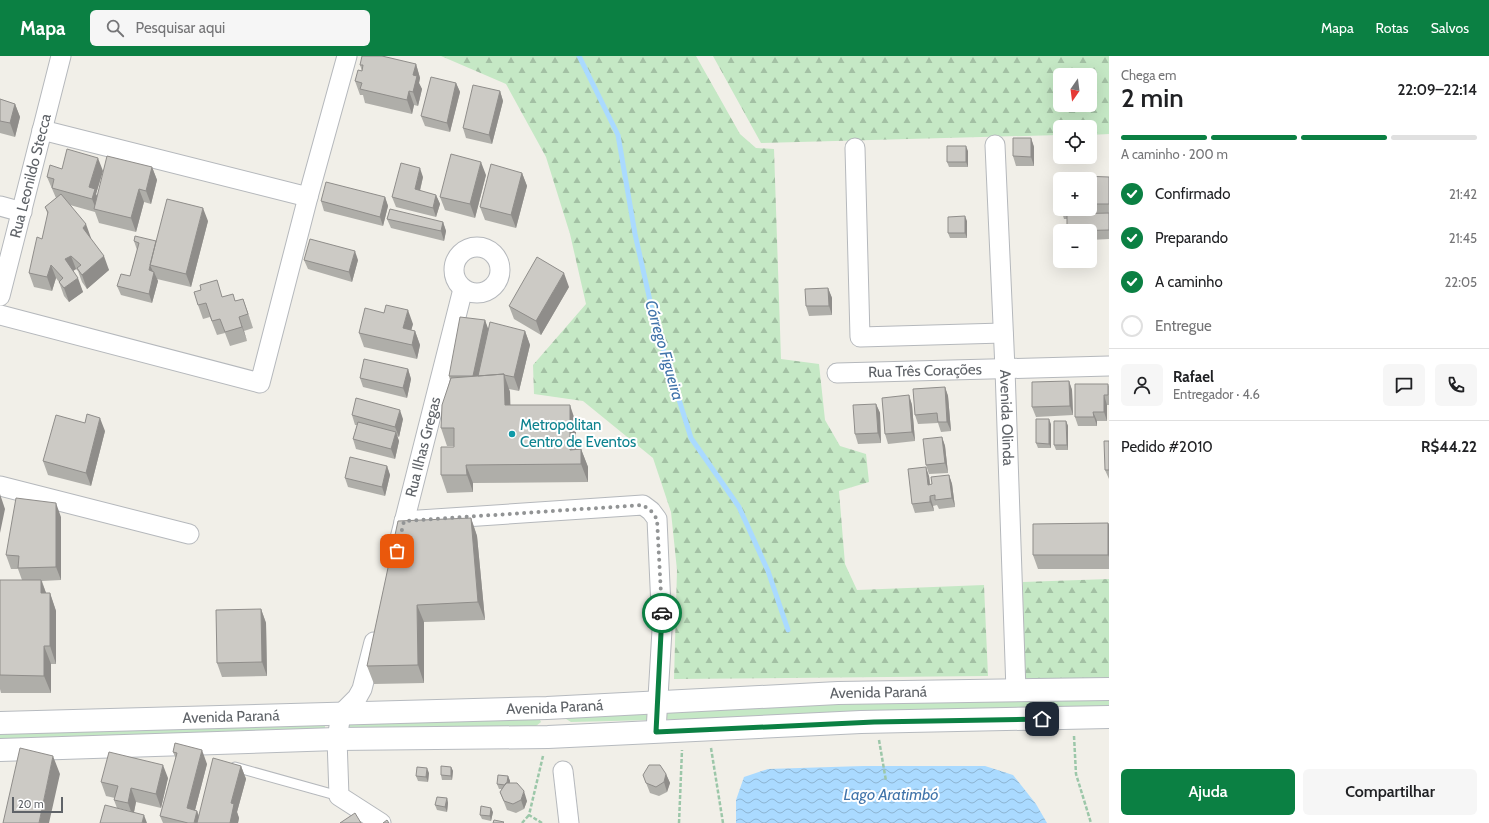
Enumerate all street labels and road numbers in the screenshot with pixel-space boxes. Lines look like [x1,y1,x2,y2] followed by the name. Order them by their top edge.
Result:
[6,111,55,240] street label: Rua Leonildo Stecca
[868,360,982,381] street label: Rua Três Corações
[996,369,1017,467] street label: Avenida Olinda
[402,395,444,499] street label: Rua Ilhas Gregas
[829,683,928,702] street label: Avenida Paraná
[506,696,605,718] street label: Avenida Paraná
[182,706,281,727] street label: Avenida Paraná

